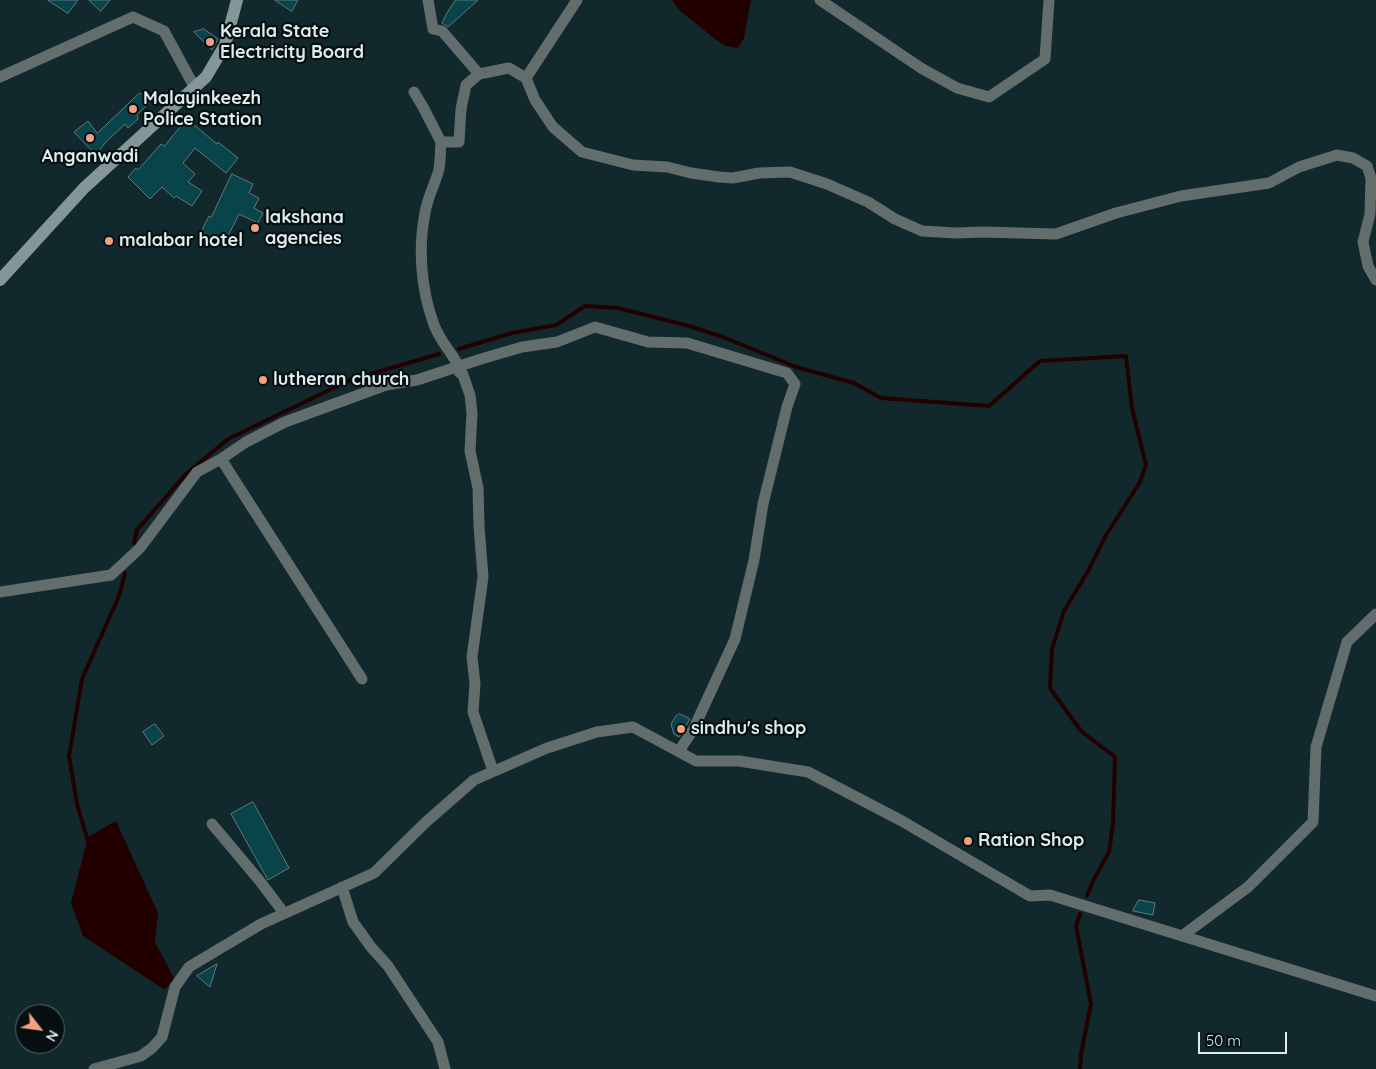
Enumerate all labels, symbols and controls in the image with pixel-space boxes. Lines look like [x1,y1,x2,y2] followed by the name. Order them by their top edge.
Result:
[220,21,364,64] place label: Kerala State Electricity Board
[204,36,216,48] marker: Kerala State Electricity Board
[143,88,262,130] place label: Malayinkeezh Police Station
[127,103,139,115] marker: Malayinkeezh Police Station
[84,132,96,144] marker: Anganwadi
[42,146,138,168] place label: Anganwadi
[265,207,344,250] place label: lakshana agencies
[249,222,261,234] marker: lakshana agencies
[119,230,243,252] place label: malabar hotel
[103,235,115,247] marker: malabar hotel
[273,369,409,391] place label: lutheran church
[257,374,269,386] marker: lutheran church
[691,718,806,740] place label: sindhu's shop
[675,723,687,735] marker: sindhu's shop
[978,830,1084,852] place label: Ration Shop
[962,835,974,847] marker: Ration Shop
[15,1004,65,1054] north arrow
[1201,1022,1290,1054] scale bar
[42,1027,62,1045] text: N
[1206,1031,1241,1050] text: 50 m

